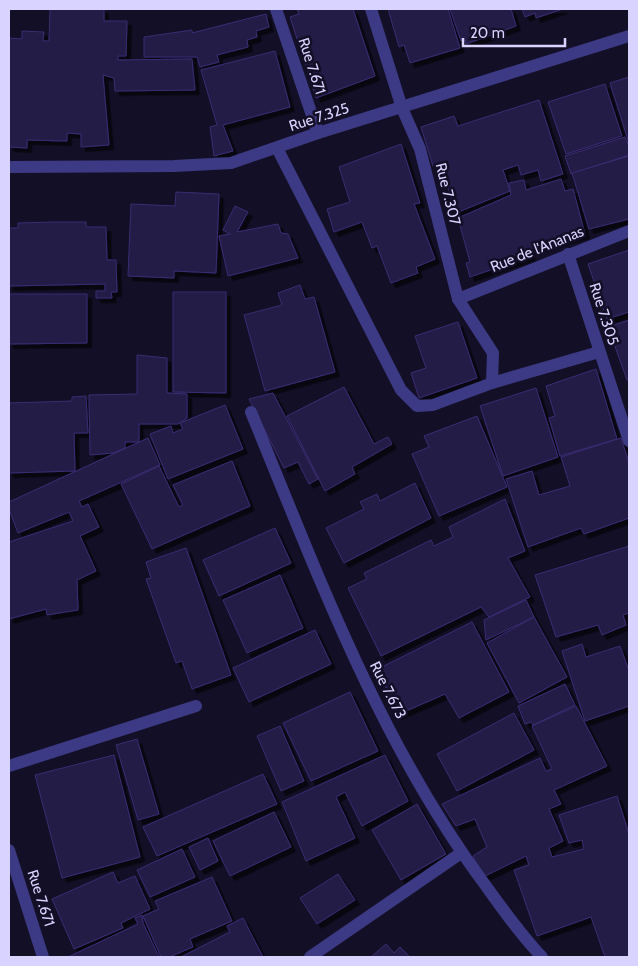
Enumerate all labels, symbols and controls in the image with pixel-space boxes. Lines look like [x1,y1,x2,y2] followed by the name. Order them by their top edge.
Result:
[463,15,566,47] scale bar
[470,24,505,42] text: 20 m
[294,35,330,97] street label: Rue 7.671
[287,99,351,135] street label: Rue 7.325
[432,161,465,228] street label: Rue 7.307
[488,222,586,276] street label: Rue de l'Ananas
[585,281,623,347] street label: Rue 7.305
[366,658,410,722] street label: Rue 7.673
[23,867,59,929] street label: Rue 7.671

